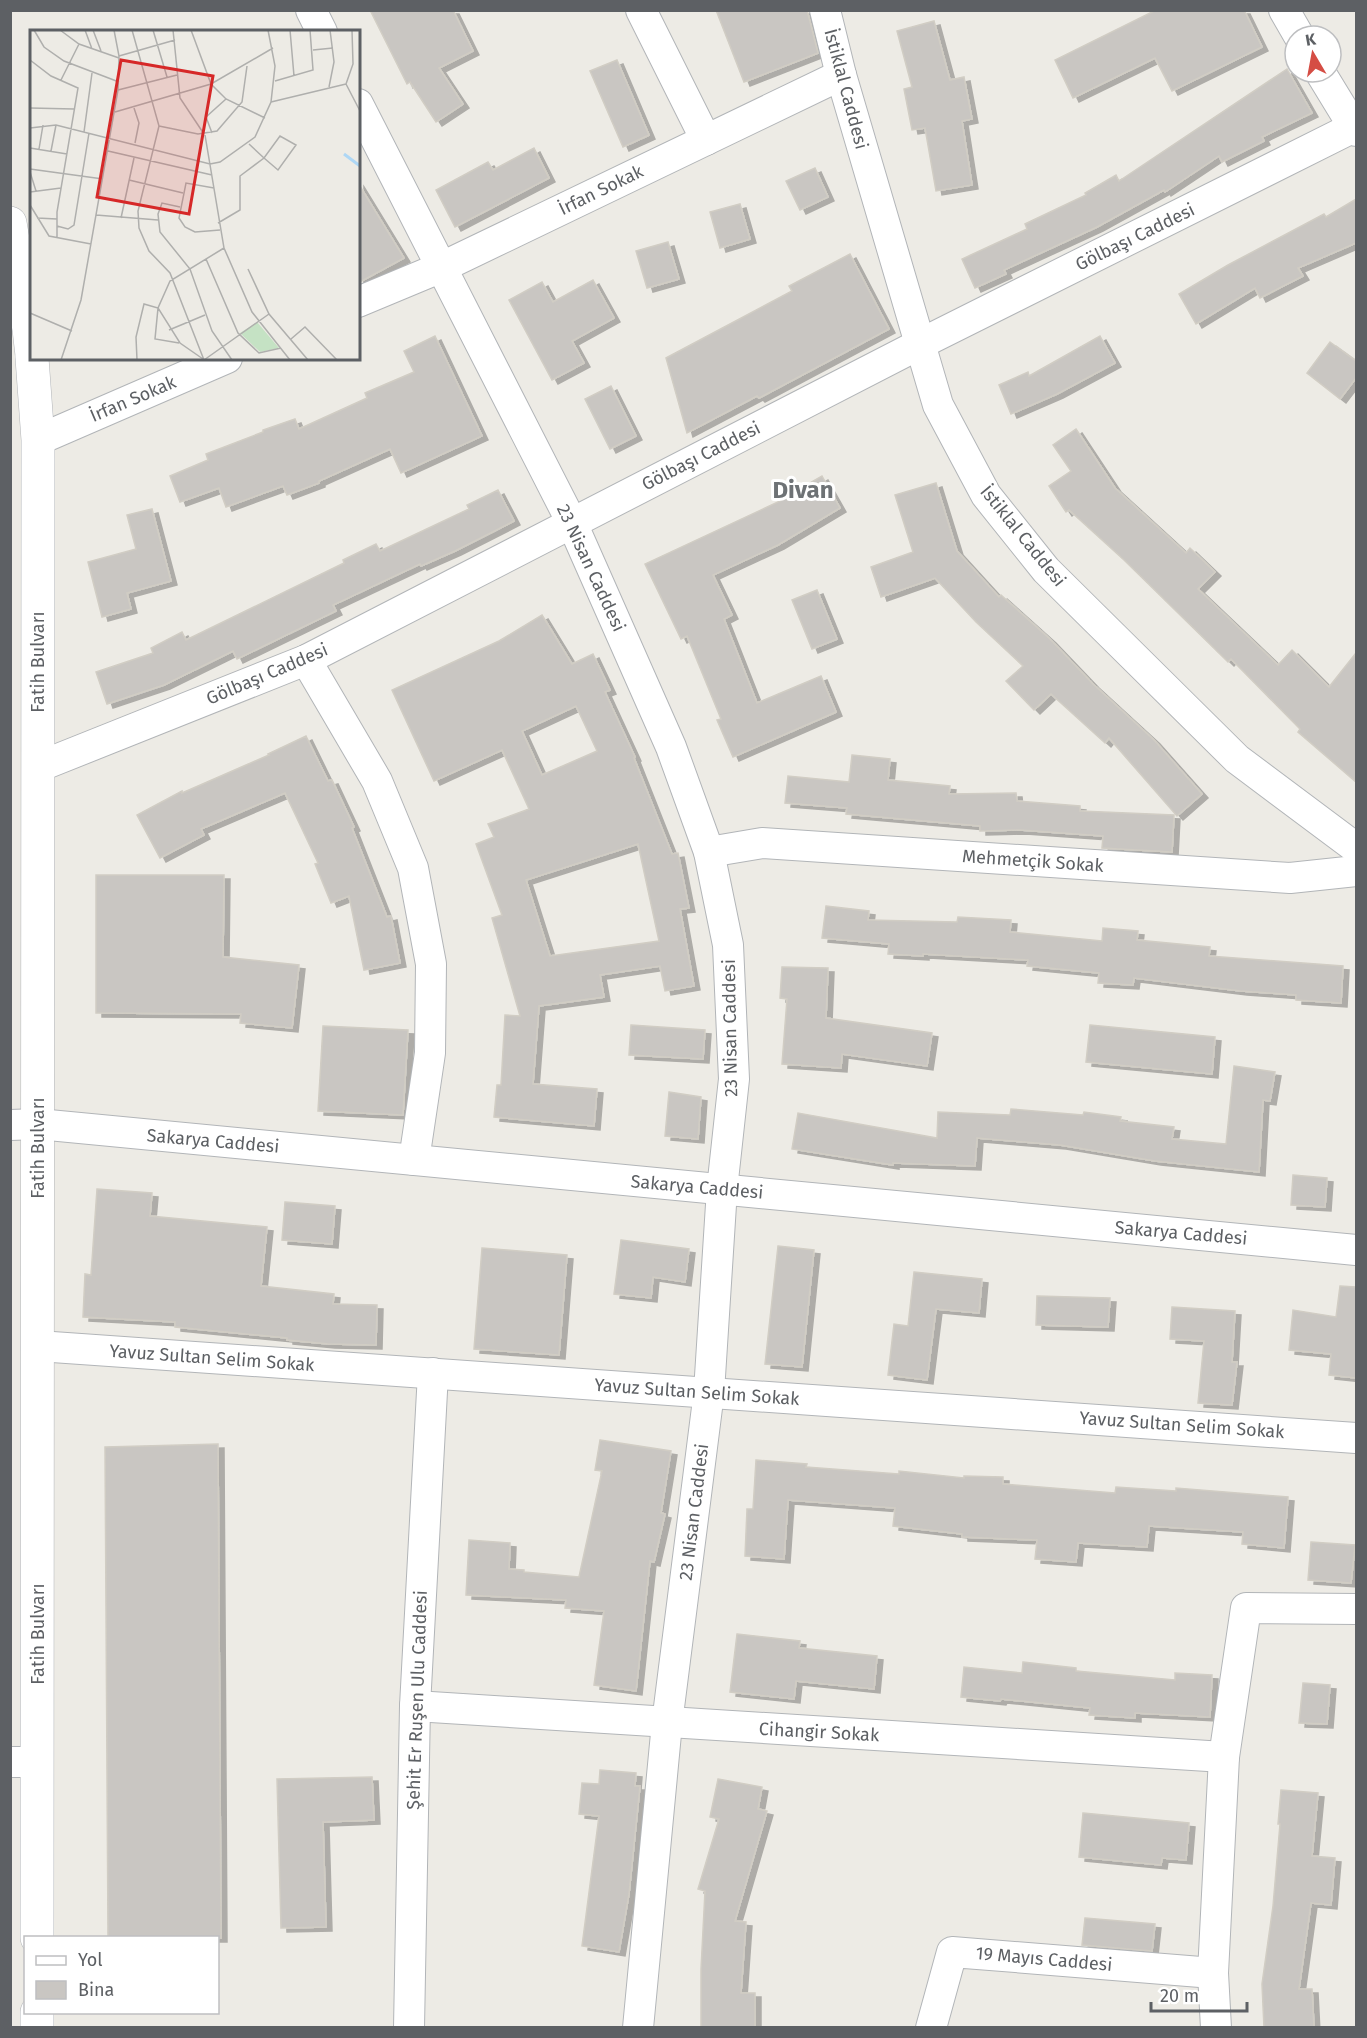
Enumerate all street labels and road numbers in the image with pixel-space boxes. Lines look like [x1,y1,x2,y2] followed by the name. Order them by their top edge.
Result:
[819,26,873,152] street label: İstiklal Caddesi
[555,160,648,220] street label: İrfan Sokak
[1072,199,1198,275] street label: Gölbaşı Caddesi
[87,371,180,427] street label: İrfan Sokak
[638,417,764,495] street label: Gölbaşı Caddesi
[975,481,1071,591] street label: İstiklal Caddesi
[552,501,630,635] street label: 23 Nisan Caddesi
[27,611,49,713] street label: Fatih Bulvarı
[203,638,331,710] street label: Gölbaşı Caddesi
[962,845,1105,877] street label: Mehmetçik Sokak
[718,959,742,1097] street label: 23 Nisan Caddesi
[27,1097,49,1199] street label: Fatih Bulvarı
[146,1124,280,1158] street label: Sakarya Caddesi
[630,1170,764,1204] street label: Sakarya Caddesi
[1114,1216,1248,1250] street label: Sakarya Caddesi
[109,1340,316,1376] street label: Yavuz Sultan Selim Sokak
[594,1374,801,1410] street label: Yavuz Sultan Selim Sokak
[1079,1407,1286,1443] street label: Yavuz Sultan Selim Sokak
[675,1442,713,1582] street label: 23 Nisan Caddesi
[27,1583,49,1685] street label: Fatih Bulvarı
[402,1590,432,1810] street label: Şehit Er Ruşen Ulu Caddesi
[758,1718,881,1746] street label: Cihangir Sokak
[975,1942,1113,1976] street label: 19 Mayıs Caddesi

